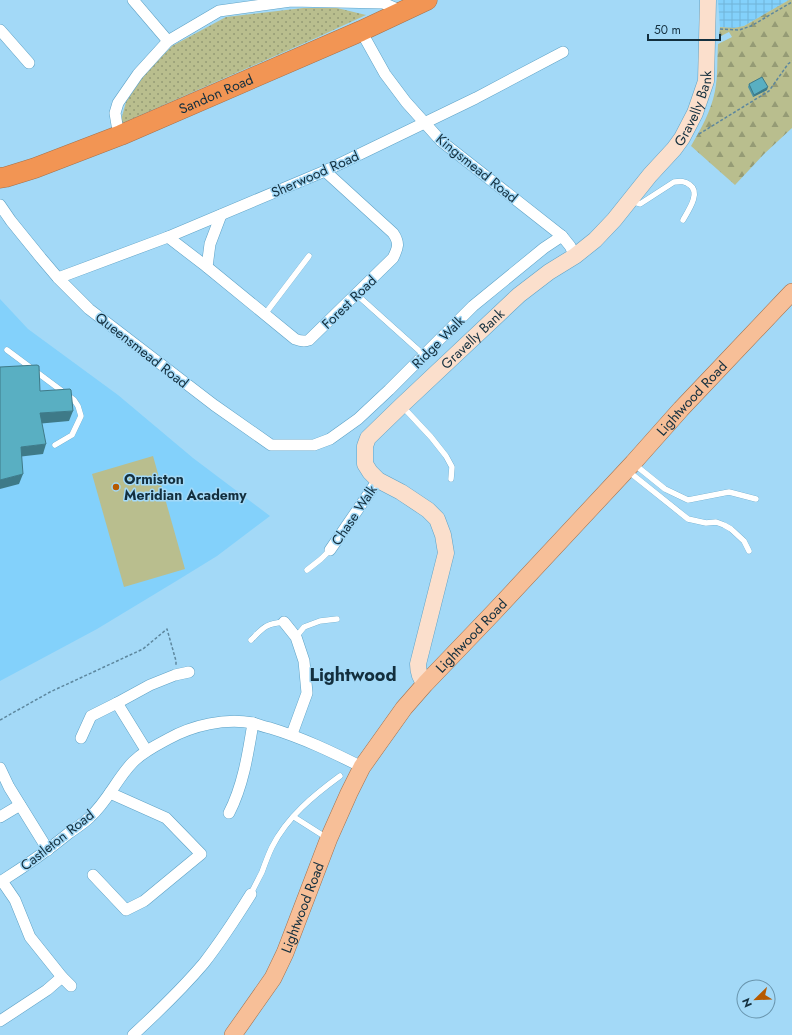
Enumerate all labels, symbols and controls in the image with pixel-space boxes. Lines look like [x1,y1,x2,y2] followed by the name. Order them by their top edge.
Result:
[648,16,720,42] scale bar
[654,21,681,39] text: 50 m
[176,69,256,119] street label: Sandon Road
[669,70,716,151] street label: Gravelly Bank
[432,129,522,207] street label: Kingsmead Road
[268,146,362,202] street label: Sherwood Road
[317,271,381,333] street label: Forest Road
[436,303,509,374] street label: Gravelly Bank
[91,307,193,393] street label: Queensmead Road
[407,311,469,373] street label: Ridge Walk
[652,356,732,440] street label: Lightwood Road
[124,469,247,505] place label: Ormiston Meridian Academy
[326,480,382,549] street label: Chase Walk
[111,482,121,492] marker: Ormiston Meridian Academy
[431,594,512,677] street label: Lightwood Road
[309,662,397,688] district label: Lightwood
[16,805,98,875] street label: Castleton Road
[276,859,329,956] street label: Lightwood Road
[736,979,776,1019] north arrow
[738,996,756,1010] text: N

